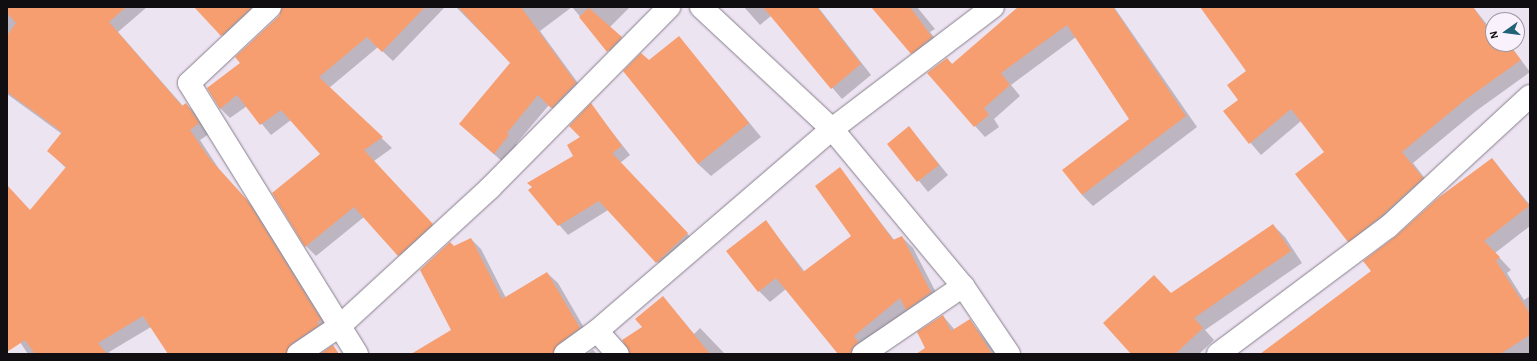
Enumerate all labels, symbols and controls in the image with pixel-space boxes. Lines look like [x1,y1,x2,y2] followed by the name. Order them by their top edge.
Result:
[1485,12,1525,52] north arrow
[1488,30,1500,40] text: N

